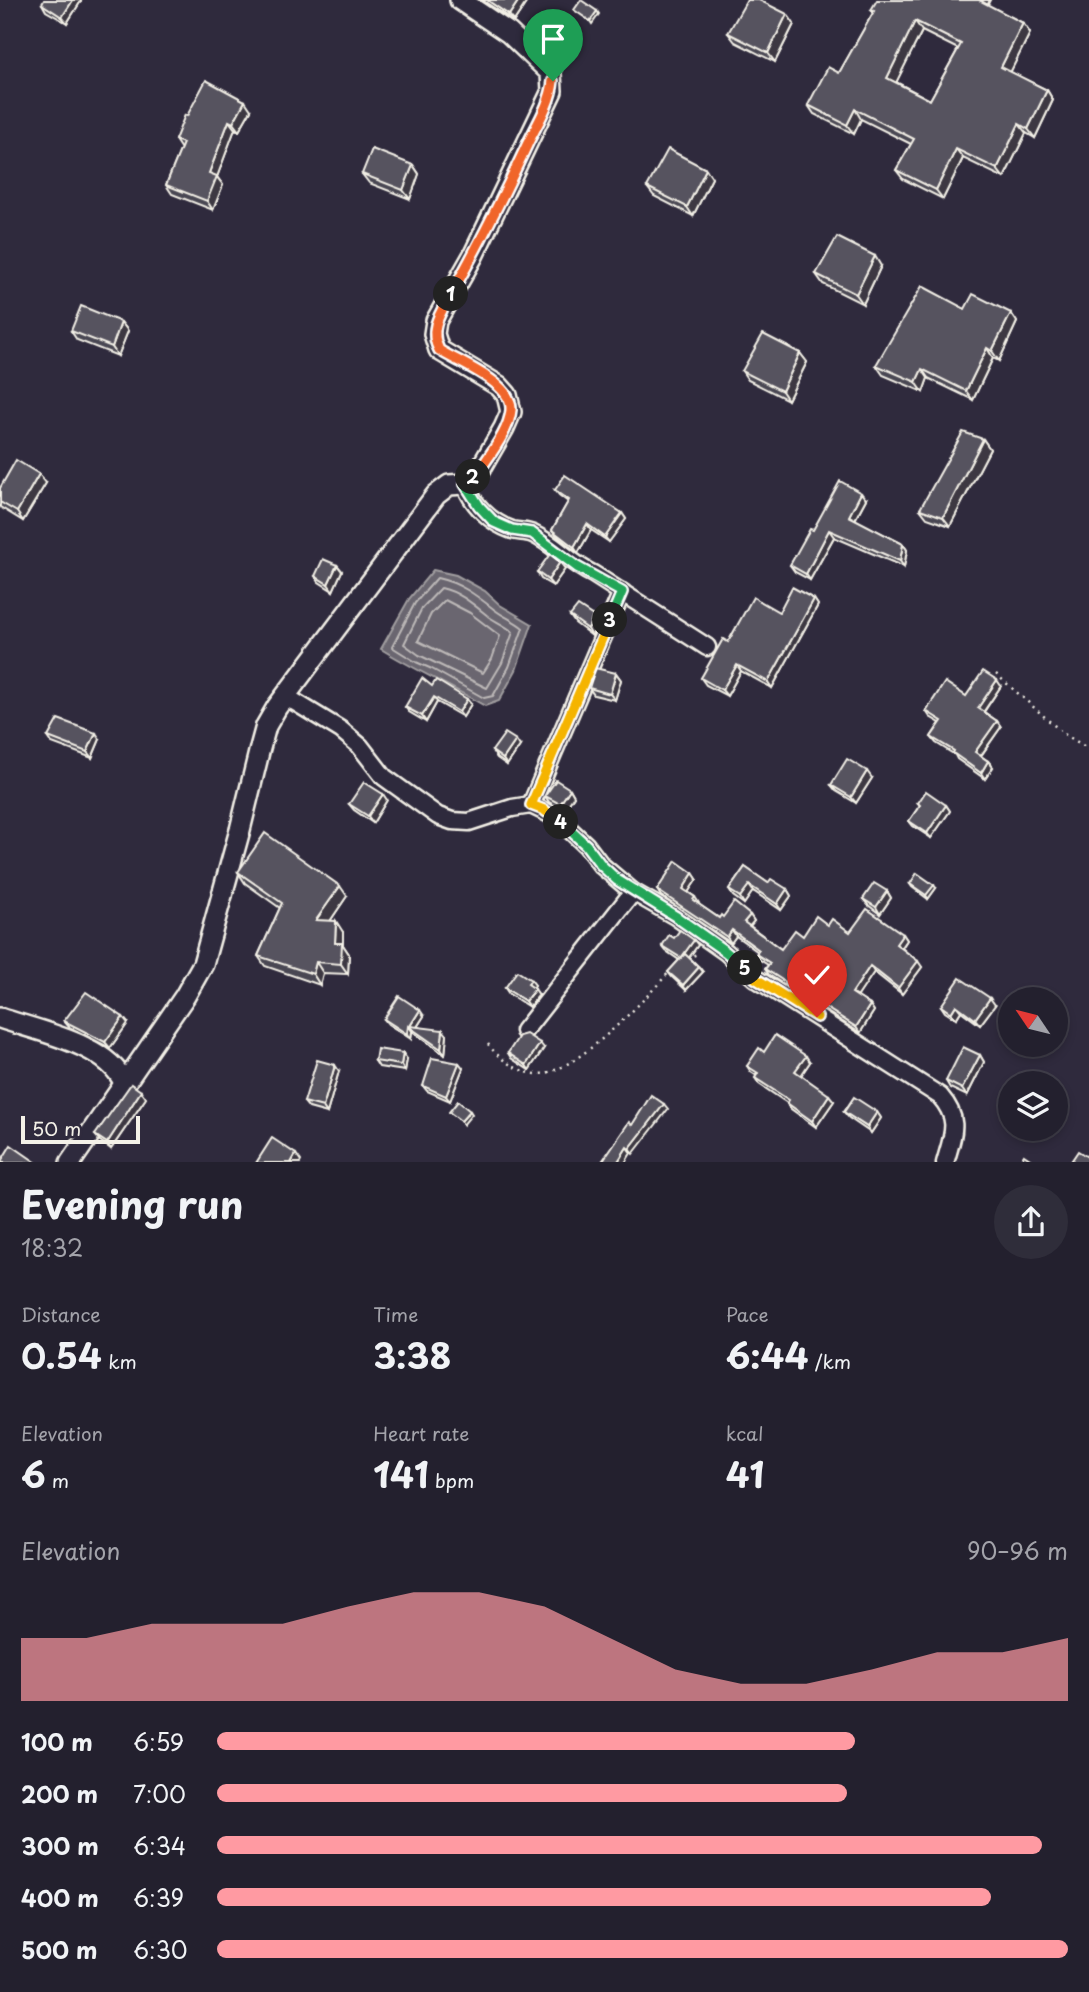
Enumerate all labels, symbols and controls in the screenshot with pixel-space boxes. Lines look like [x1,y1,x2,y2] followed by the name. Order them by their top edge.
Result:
[523,9,583,81] pin
[534,20,572,58] icon: arrive
[434,276,468,312] pin: 1
[446,279,455,307] text: 1
[456,460,490,494] pin: 2
[466,462,479,490] text: 2
[592,602,628,638] pin: 3
[603,605,616,633] text: 3
[544,804,578,840] pin: 4
[554,807,567,835] text: 4
[787,945,847,1017] pin
[728,950,762,986] pin: 5
[738,953,751,981] text: 5
[798,956,836,994] icon: check
[998,987,1068,1057] north arrow
[998,987,1068,1141] map controls
[998,1071,1068,1141] button: layers
[21,1114,140,1145] scale bar
[32,1114,81,1142] text: 50 m
[21,1175,243,1232] text: Evening run
[994,1185,1068,1259] button: share
[21,1230,83,1265] text: 18:32
[21,1300,101,1328] text: Distance
[373,1300,418,1328] text: Time
[726,1300,769,1328] text: Pace
[21,1328,102,1381] text: 0.54
[373,1328,451,1381] text: 3:38
[726,1328,808,1381] text: 6:44
[102,1347,137,1375] text: km
[808,1347,851,1375] text: /km
[21,1419,103,1447] text: Elevation
[373,1419,469,1447] text: Heart rate
[726,1419,764,1447] text: kcal
[21,1447,46,1500] text: 6
[373,1447,429,1500] text: 141
[726,1447,764,1500] text: 41
[46,1466,69,1494] text: m
[429,1466,474,1494] text: bpm
[21,1533,120,1568] text: Elevation
[967,1533,1068,1568] text: 90–96 m
[21,1724,93,1759] text: 100 m
[133,1724,184,1759] text: 6:59
[21,1776,98,1811] text: 200 m
[133,1776,186,1811] text: 7:00
[21,1828,99,1863] text: 300 m
[133,1828,186,1863] text: 6:34
[21,1880,99,1915] text: 400 m
[133,1880,184,1915] text: 6:39
[21,1932,98,1967] text: 500 m
[133,1932,188,1967] text: 6:30

